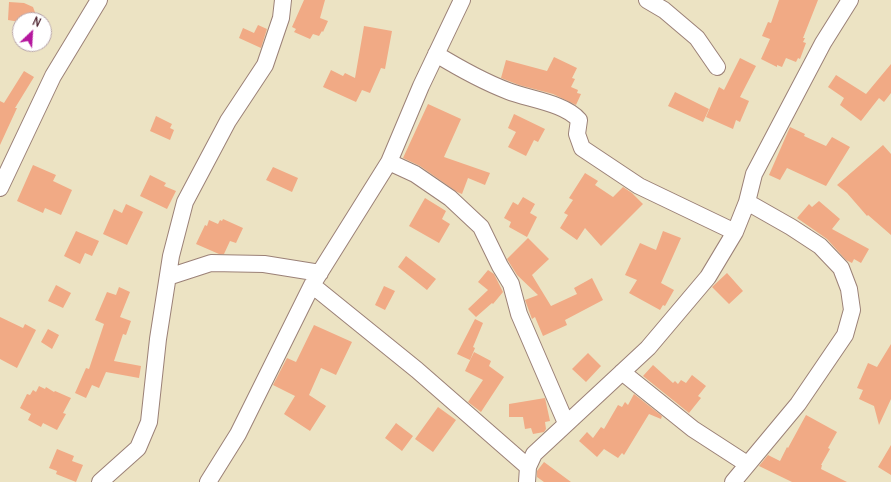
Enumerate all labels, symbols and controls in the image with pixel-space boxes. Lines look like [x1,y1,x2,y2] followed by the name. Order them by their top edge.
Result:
[12,12,52,52] north arrow
[30,14,43,30] text: N

